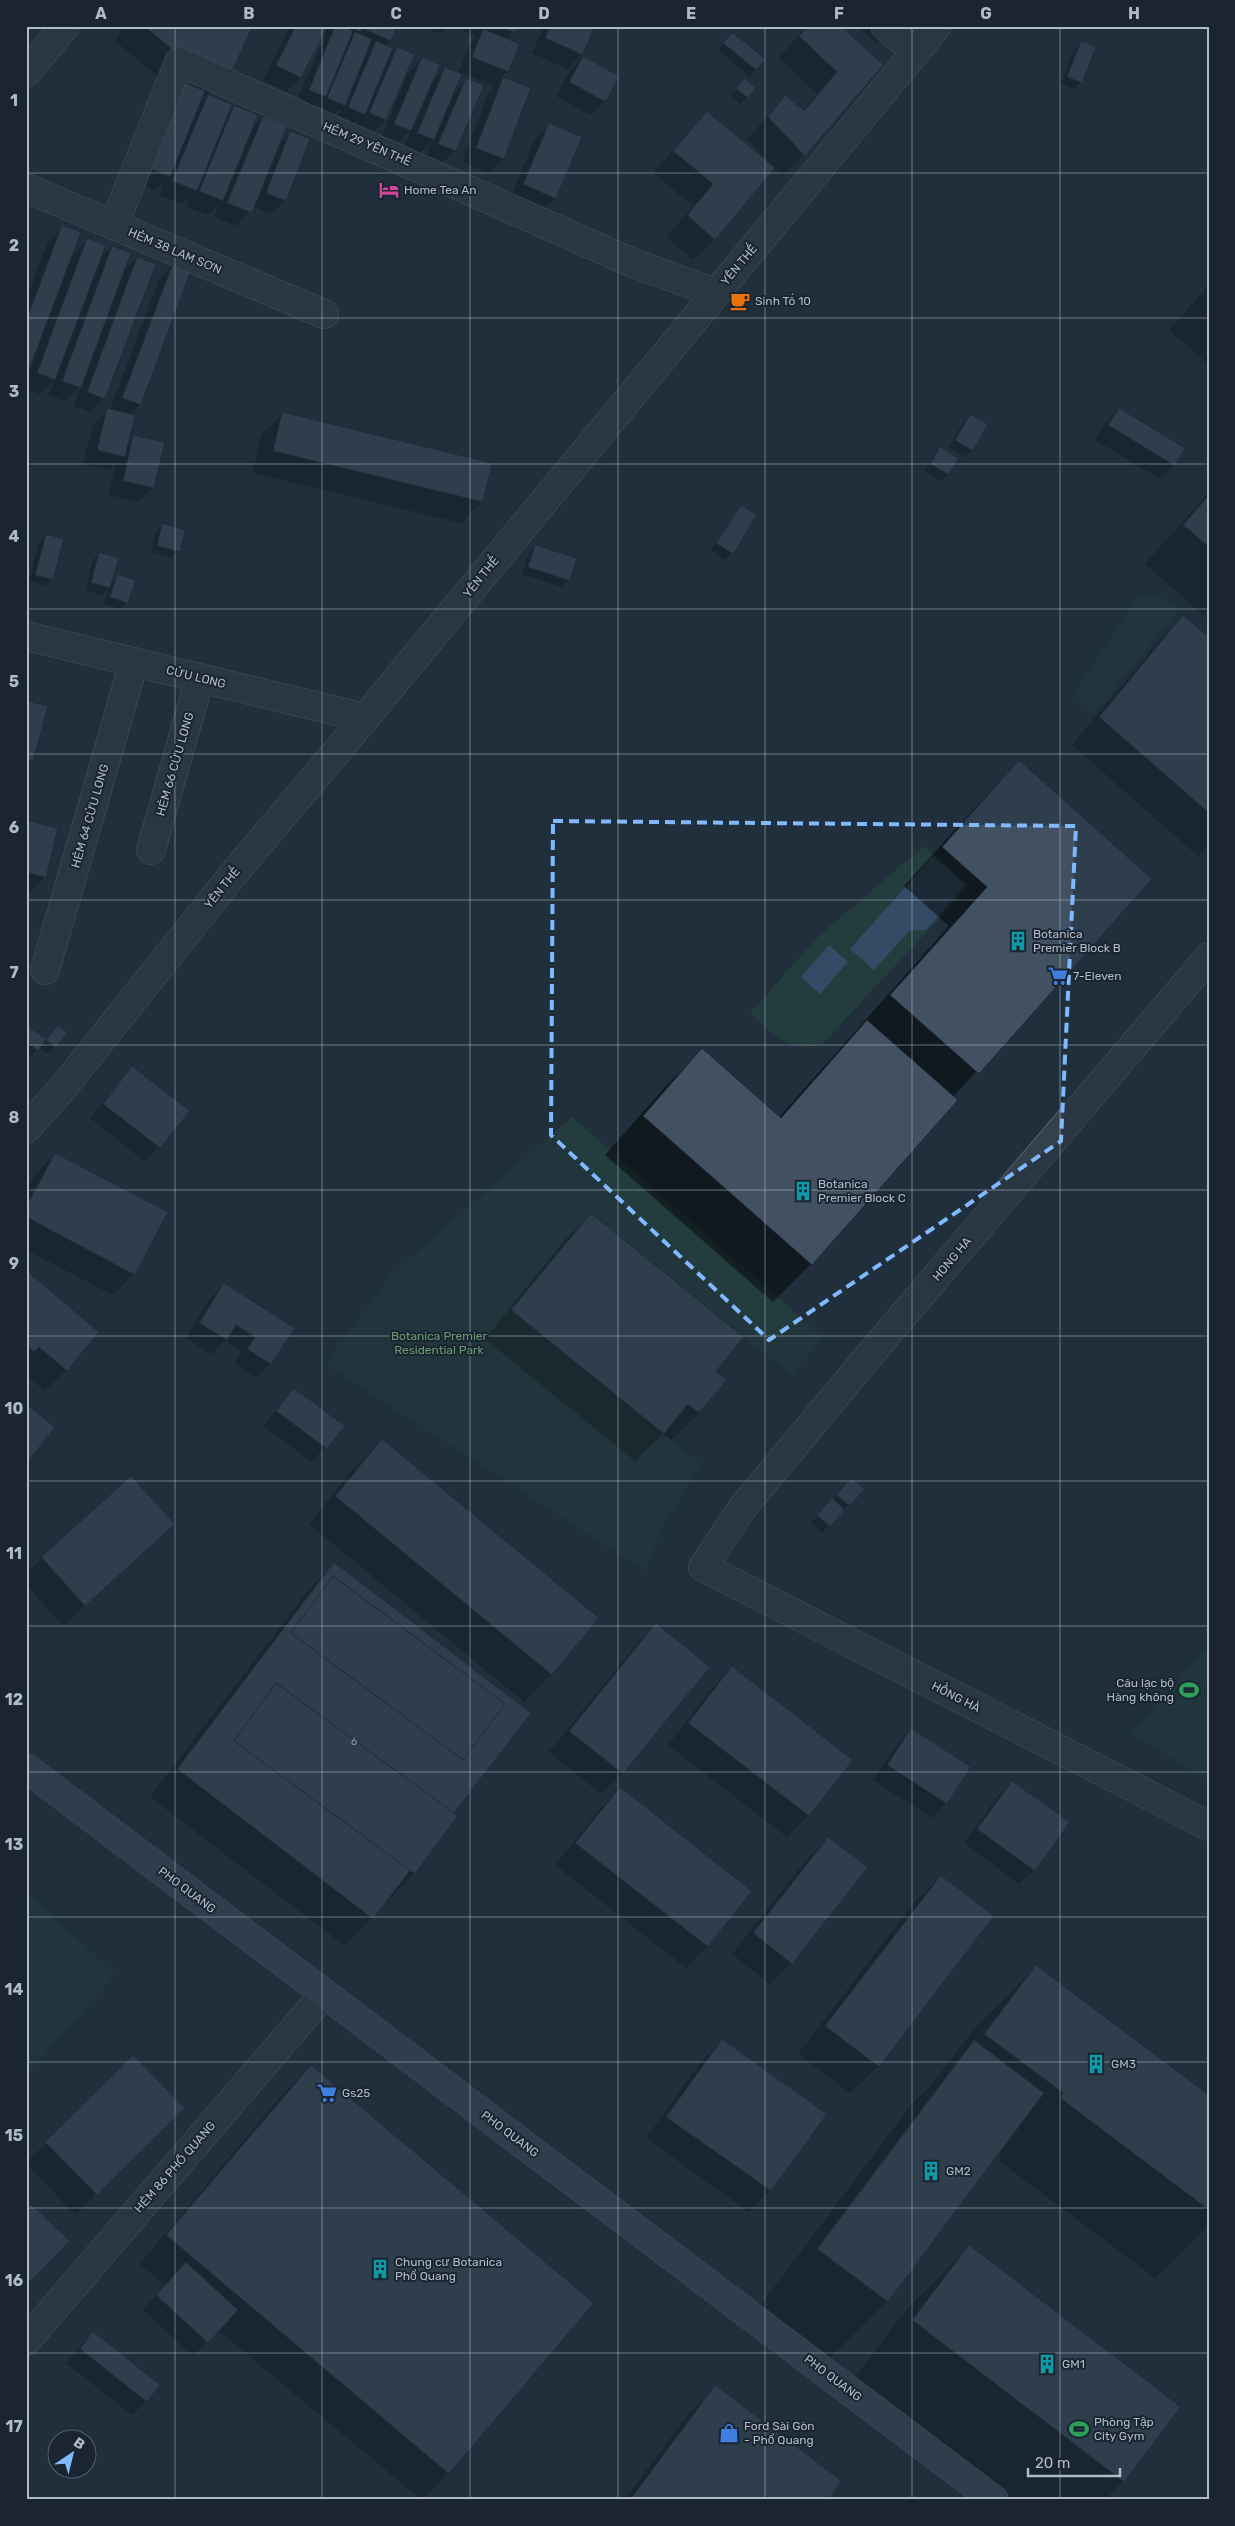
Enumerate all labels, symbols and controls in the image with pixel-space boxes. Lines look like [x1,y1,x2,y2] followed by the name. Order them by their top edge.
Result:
[95,4,107,23] text: A
[243,4,255,23] text: B
[390,4,402,23] text: C
[538,4,550,23] text: D
[686,4,696,23] text: E
[834,4,844,23] text: F
[980,4,992,23] text: G
[1128,4,1140,23] text: H
[10,91,18,110] text: 1
[321,117,414,169] street label: HẺM 29 YÊN THẾ
[378,179,400,201] hotel icon: Home Tea An
[404,183,477,197] place label: Home Tea An
[126,224,224,277] street label: HẺM 38 LAM SƠN
[9,236,19,255] text: 2
[716,240,760,288] street label: YÊN THẾ
[729,290,751,312] cafe icon: Sinh Tố 10
[755,293,811,308] place label: Sinh Tố 10
[9,382,19,401] text: 3
[9,527,20,546] text: 4
[458,552,502,600] street label: YÊN THẾ
[165,662,227,691] street label: CỬU LONG
[9,672,19,691] text: 5
[153,710,197,818] street label: HẺM 66 CỬU LONG
[67,762,112,870] street label: HẺM 64 CỬU LONG
[9,818,19,837] text: 6
[199,863,243,911] street label: YÊN THẾ
[1033,927,1121,955] place label: Botanica Premier Block B
[1007,930,1029,952] building icon: Botanica Premier Block B
[9,963,19,982] text: 7
[1047,965,1069,987] supermarket icon: 7-Eleven
[1073,969,1122,983] place label: 7-Eleven
[9,1108,20,1127] text: 8
[818,1177,906,1205] place label: Botanica Premier Block C
[792,1180,814,1202] building icon: Botanica Premier Block C
[930,1234,974,1284] street label: HONG HA
[9,1254,19,1273] text: 9
[391,1329,488,1357] park label: Botanica Premier Residential Park
[5,1399,24,1418] text: 10
[6,1544,22,1563] text: 11
[1107,1676,1174,1704] place label: Câu lạc bộ Hàng không
[929,1677,984,1715] street label: HỒNG HÀ
[1178,1679,1200,1701] sports icon: Câu lạc bộ Hàng không
[5,1690,23,1709] text: 12
[351,1736,357,1748] house number: 6
[5,1835,23,1854] text: 13
[156,1864,218,1916] street label: PHO QUANG
[5,1980,24,1999] text: 14
[1085,2053,1107,2075] building icon: GM3
[1111,2057,1136,2071] place label: GM3
[316,2082,338,2104] supermarket icon: Gs25
[342,2086,370,2100] place label: Gs25
[479,2108,541,2160] street label: PHO QUANG
[131,2118,218,2215] street label: HẺM 86 PHỔ QUANG
[5,2126,23,2145] text: 15
[920,2160,942,2182] building icon: GM2
[946,2164,971,2178] place label: GM2
[395,2255,502,2283] place label: Chung cư Botanica Phổ Quang
[369,2258,391,2280] building icon: Chung cư Botanica Phổ Quang
[5,2271,23,2290] text: 16
[802,2352,864,2404] street label: PHO QUANG
[1036,2353,1058,2375] building icon: GM1
[1062,2357,1085,2371] place label: GM1
[1094,2415,1154,2443] place label: Phòng Tập City Gym
[5,2417,23,2436] text: 17
[1068,2418,1090,2440] sports icon: Phòng Tập City Gym
[744,2419,815,2447] place label: Ford Sài Gòn - Phổ Quang
[718,2422,740,2444] shop icon: Ford Sài Gòn - Phổ Quang
[48,2428,98,2478] north arrow
[70,2434,88,2454] text: B
[1028,2446,1120,2478] scale bar
[1035,2454,1070,2472] text: 20 m

